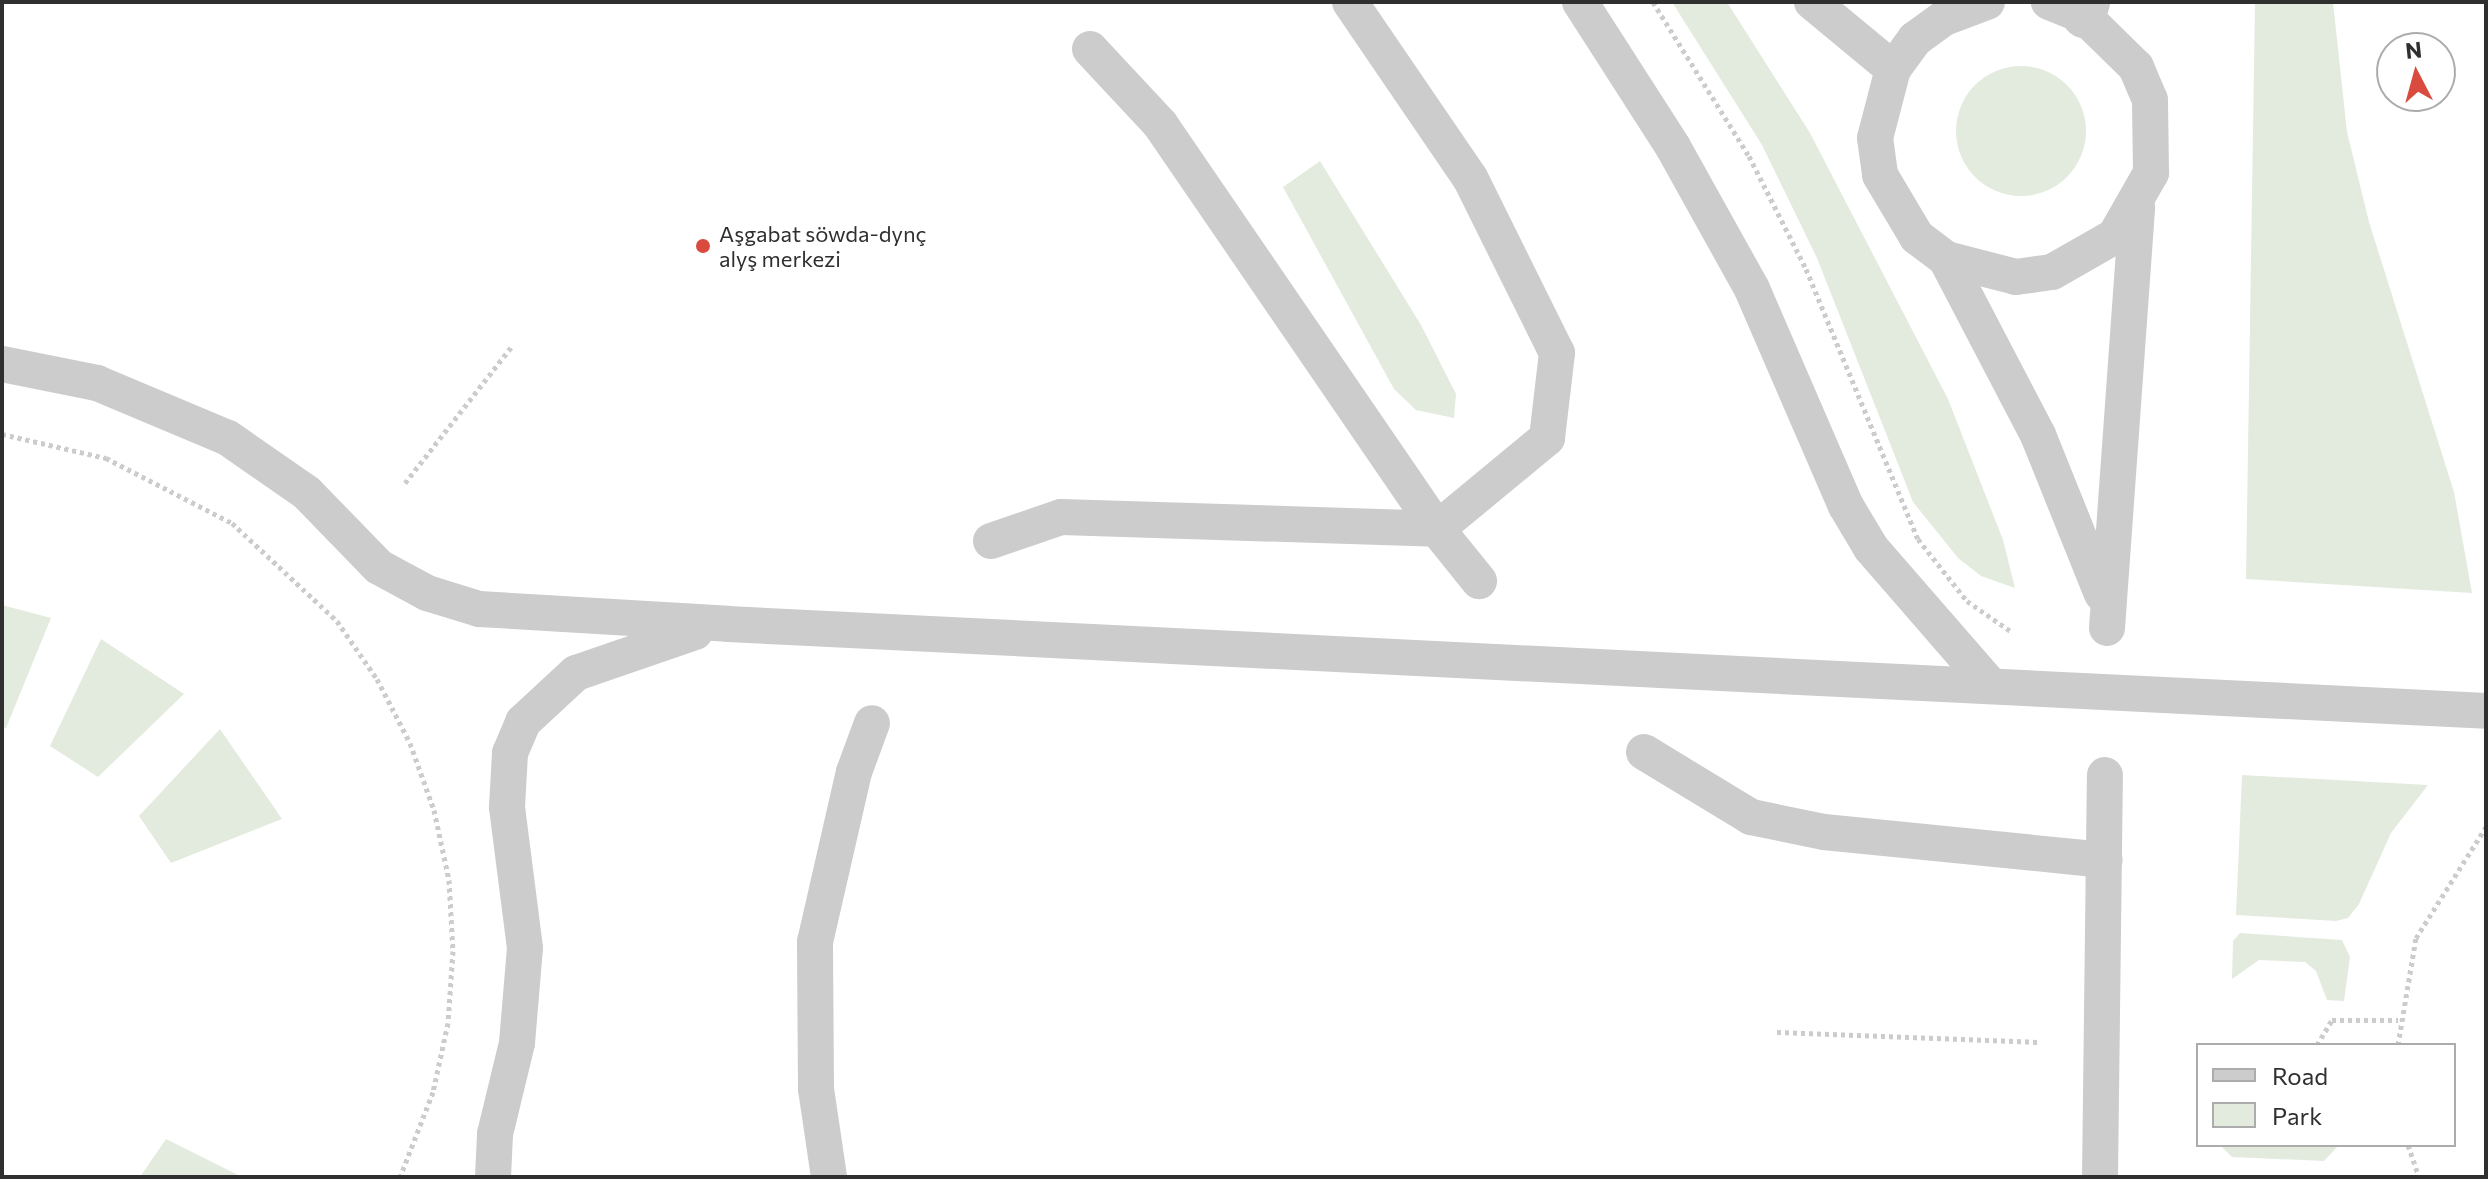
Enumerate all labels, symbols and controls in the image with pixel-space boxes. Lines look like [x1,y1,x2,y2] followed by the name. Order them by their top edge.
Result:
[2376,32,2456,112] north arrow
[2404,35,2423,64] text: N
[719,220,926,272] place label: Aşgabat söwda-dynç alyş merkezi
[694,237,712,255] marker: Aşgabat söwda-dynç alyş merkezi
[2196,1043,2456,1147] legend
[2272,1061,2328,1090] text: Road
[2272,1101,2322,1130] text: Park

